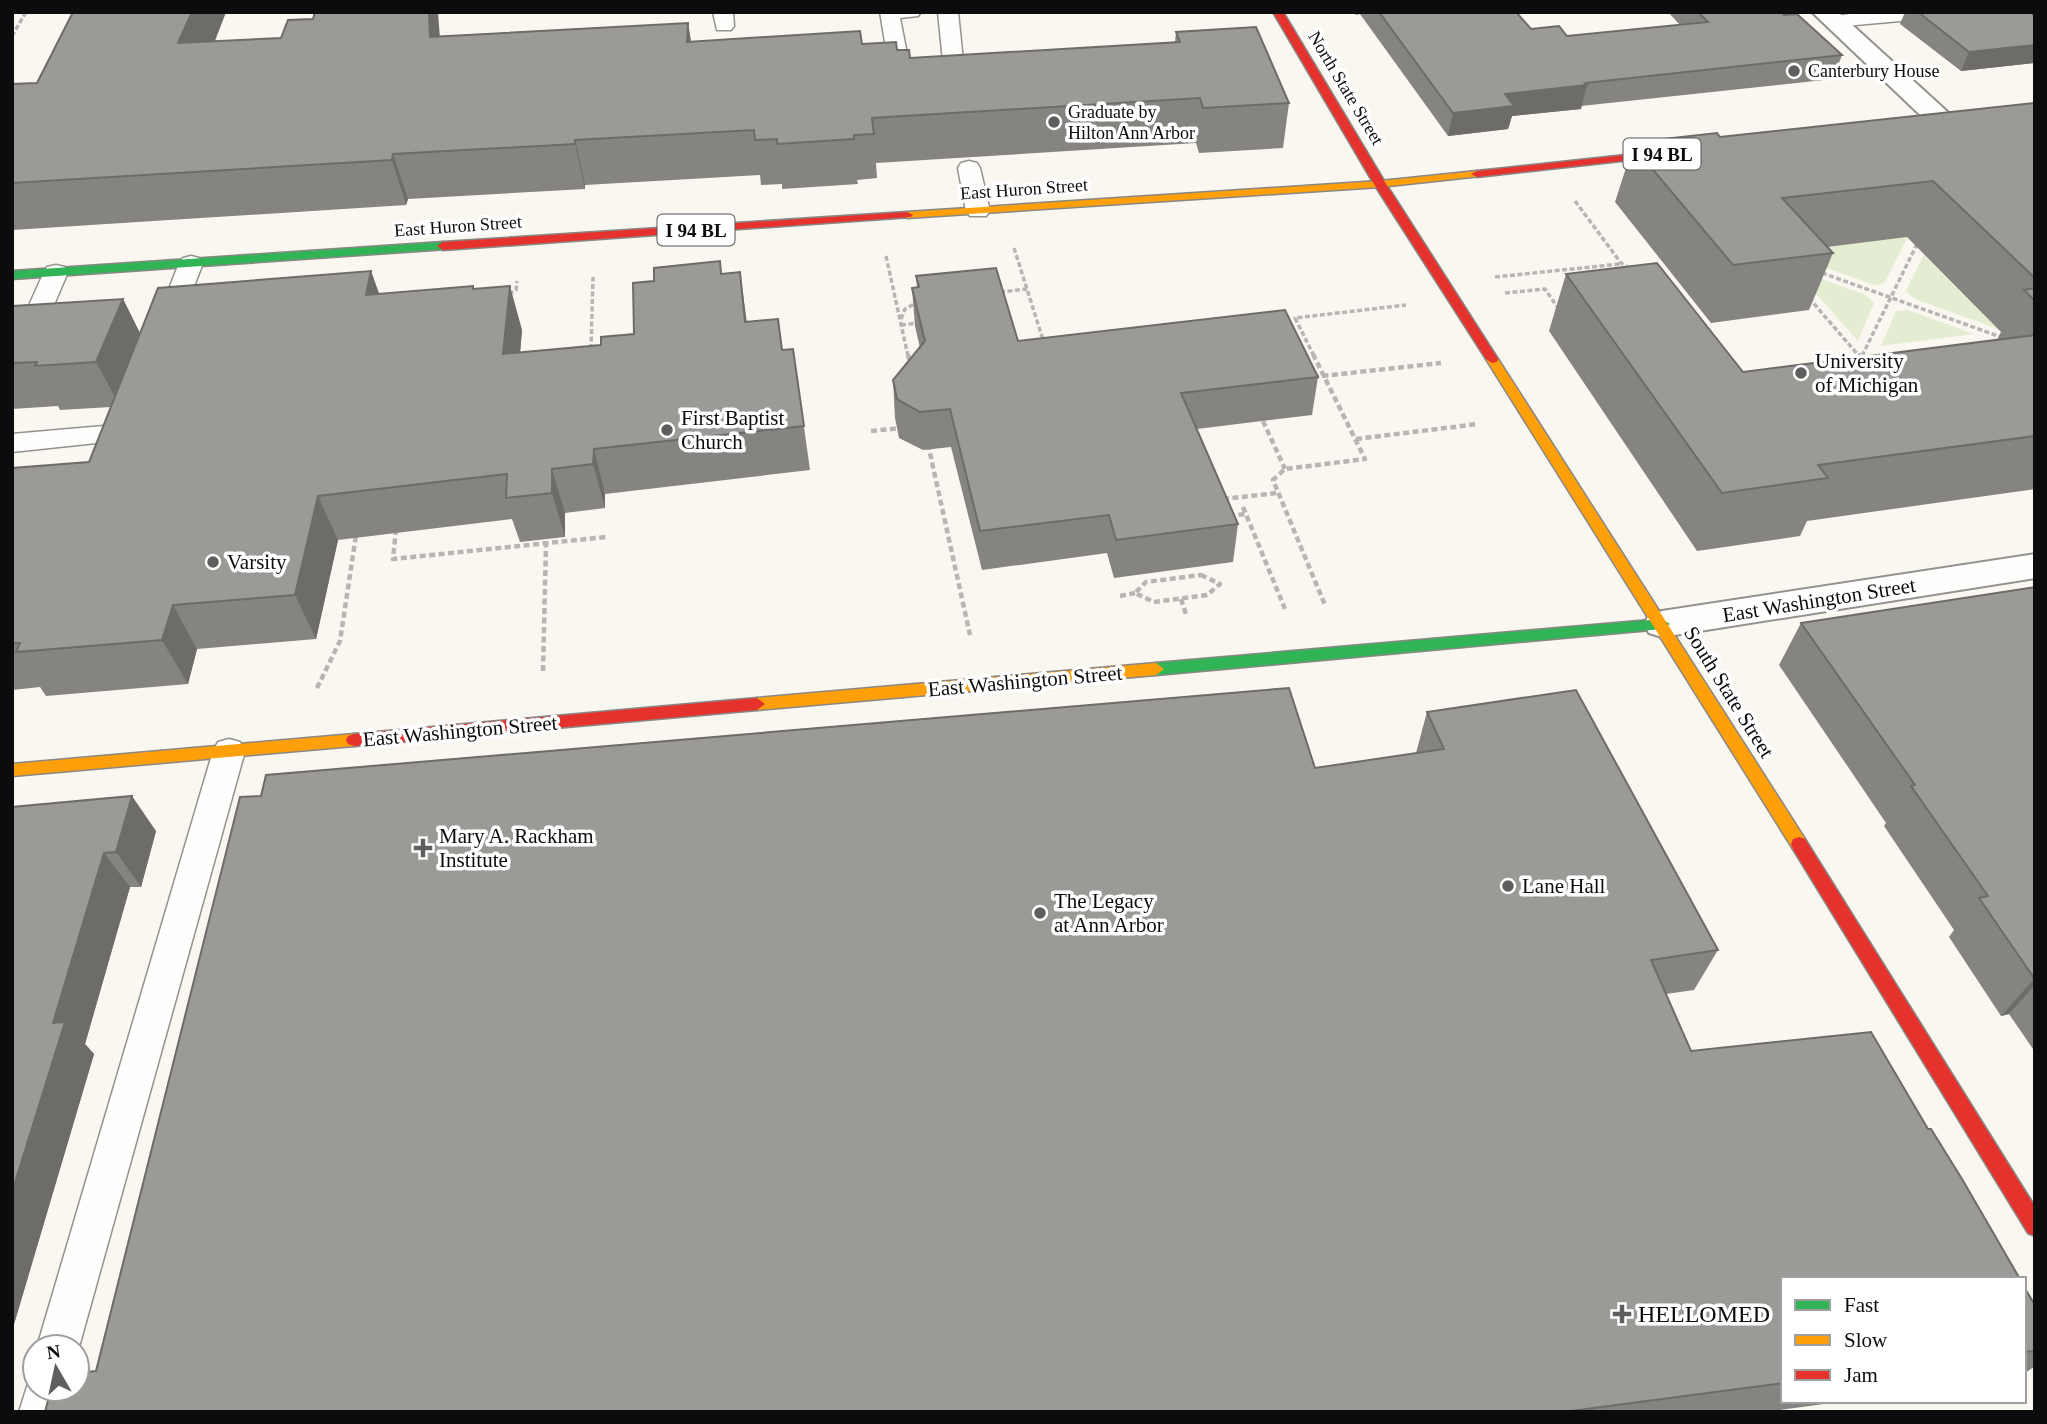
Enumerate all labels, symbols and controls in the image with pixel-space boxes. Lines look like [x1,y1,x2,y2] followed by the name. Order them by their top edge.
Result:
[1304,28,1388,148] street label: North State Street
[1808,61,1939,81] place label: Canterbury House
[1786,63,1802,79] marker: Canterbury House
[1068,102,1195,143] place label: Graduate by Hilton Ann Arbor
[1046,114,1062,130] marker: Graduate by Hilton Ann Arbor
[1624,138,1700,170] road number: I 94 BL
[959,175,1089,203] street label: East Huron Street
[393,212,523,240] street label: East Huron Street
[658,214,734,246] road number: I 94 BL
[1815,349,1919,397] place label: University of Michigan
[1793,365,1809,381] marker: University of Michigan
[681,406,784,454] place label: First Baptist Church
[659,422,675,438] marker: First Baptist Church
[227,550,287,574] place label: Varsity
[205,554,221,570] marker: Varsity
[1721,573,1917,627] street label: East Washington Street
[1679,622,1779,762] street label: South State Street
[927,661,1123,701] street label: East Washington Street
[362,711,558,751] street label: East Washington Street
[439,824,594,872] place label: Mary A. Rackham Institute
[413,838,433,858] marker: Mary A. Rackham Institute
[1522,874,1606,898] place label: Lane Hall
[1500,878,1516,894] marker: Lane Hall
[1054,889,1164,937] place label: The Legacy at Ann Arbor
[1032,905,1048,921] marker: The Legacy at Ann Arbor
[1781,1277,2026,1403] legend
[1844,1293,1879,1317] text: Fast
[1638,1301,1770,1327] place label: HELLOMED
[1612,1304,1632,1324] marker: HELLOMED
[1844,1328,1888,1352] text: Slow
[21,1333,91,1403] north arrow
[45,1340,62,1363] text: N
[1844,1363,1878,1387] text: Jam

